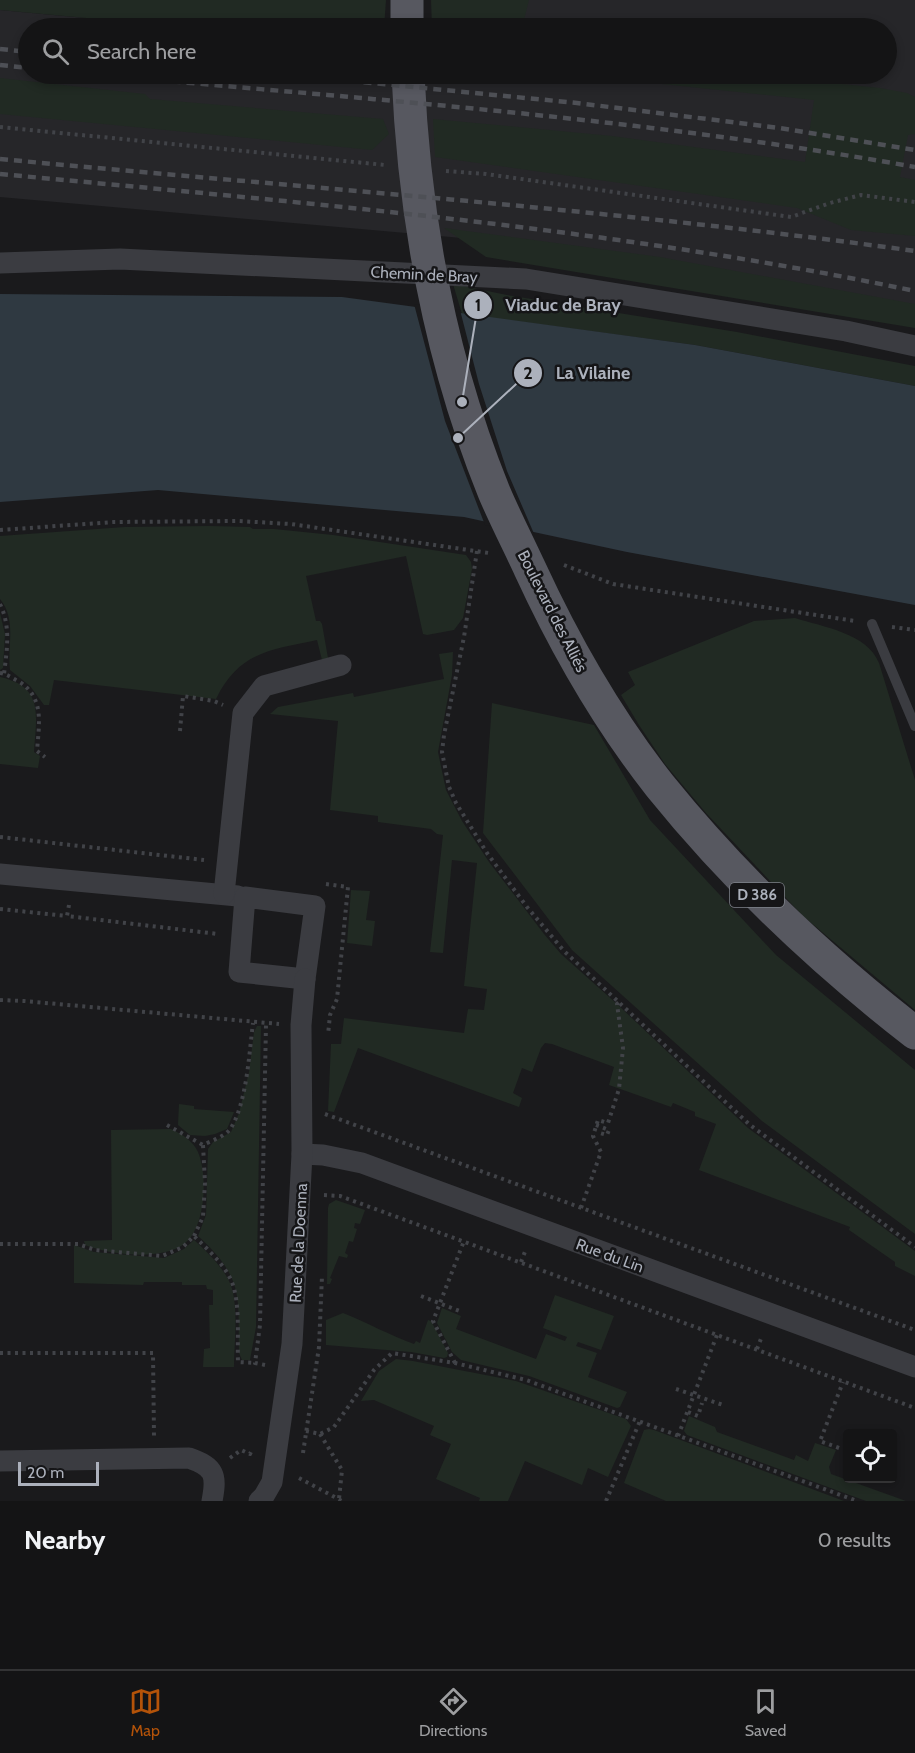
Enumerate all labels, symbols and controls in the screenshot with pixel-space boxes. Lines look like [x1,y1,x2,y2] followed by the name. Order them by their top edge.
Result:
[18,18,897,84] search box
[39,35,72,68] icon: search
[87,38,196,65] text: Search here
[370,262,478,287] street label: Chemin de Bray
[463,287,633,323] callout: Viaduc de Bray
[475,294,481,316] text: 1
[505,294,621,316] text: Viaduc de Bray
[513,355,642,391] callout: La Vilaine
[523,362,533,384] text: 2
[556,362,630,384] text: La Vilaine
[514,547,592,676] street label: Boulevard des Alliés
[730,883,784,907] road number: D 386
[286,1183,311,1303] street label: Rue de la Doenna
[573,1234,646,1277] street label: Rue du Lin
[843,1429,897,1483] map controls
[843,1429,897,1483] button: locate
[18,1459,99,1486] scale bar
[27,1463,64,1482] text: 20 m
[24,1524,105,1556] text: Nearby
[818,1528,891,1552] text: 0 results
[129,1685,162,1740] tab: Map
[419,1685,487,1740] tab: Directions
[745,1685,786,1740] tab: Saved

